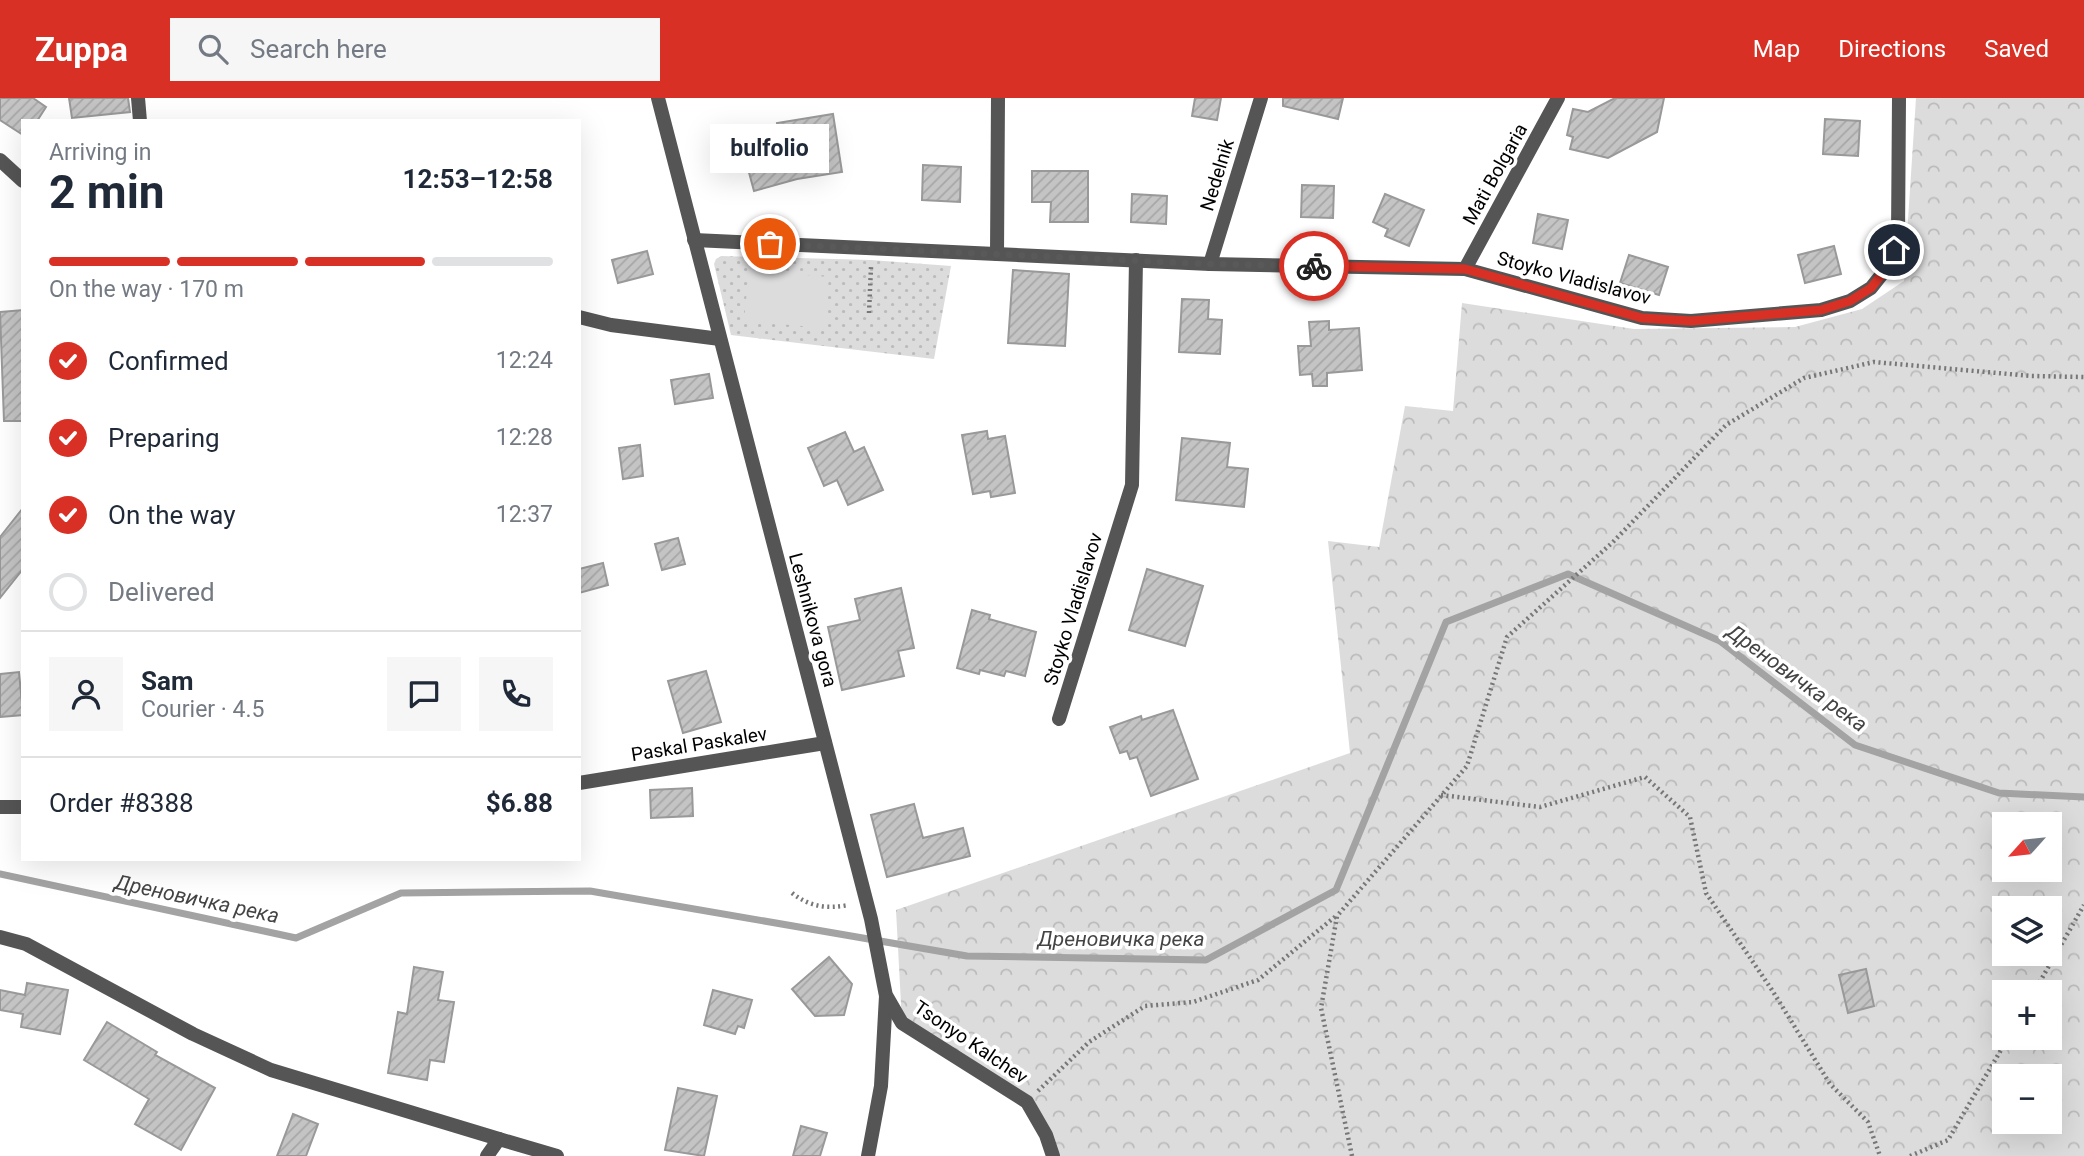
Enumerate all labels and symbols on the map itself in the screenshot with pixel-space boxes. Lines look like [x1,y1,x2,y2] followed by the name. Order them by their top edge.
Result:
[1458,119,1532,229] street label: Mati Bolgaria
[710,125,830,174] callout: bulfolio
[1195,136,1239,214] street label: Nedelnik
[740,214,800,274] pin
[1864,220,1924,280] pin
[1279,231,1349,301] courier
[1495,246,1653,310] street label: Stoyko Vladislavov
[1039,530,1107,688] street label: Stoyko Vladislavov
[784,550,842,690] street label: Leshnikova gora
[1721,618,1872,737] water label: Дреновичка река
[629,722,769,766] street label: Paskal Paskalev
[1992,812,2062,882] north arrow
[111,869,281,928] water label: Дреновичка река
[1035,927,1205,951] water label: Дреновичка река
[910,995,1032,1089] street label: Tsonyo Kalchev

